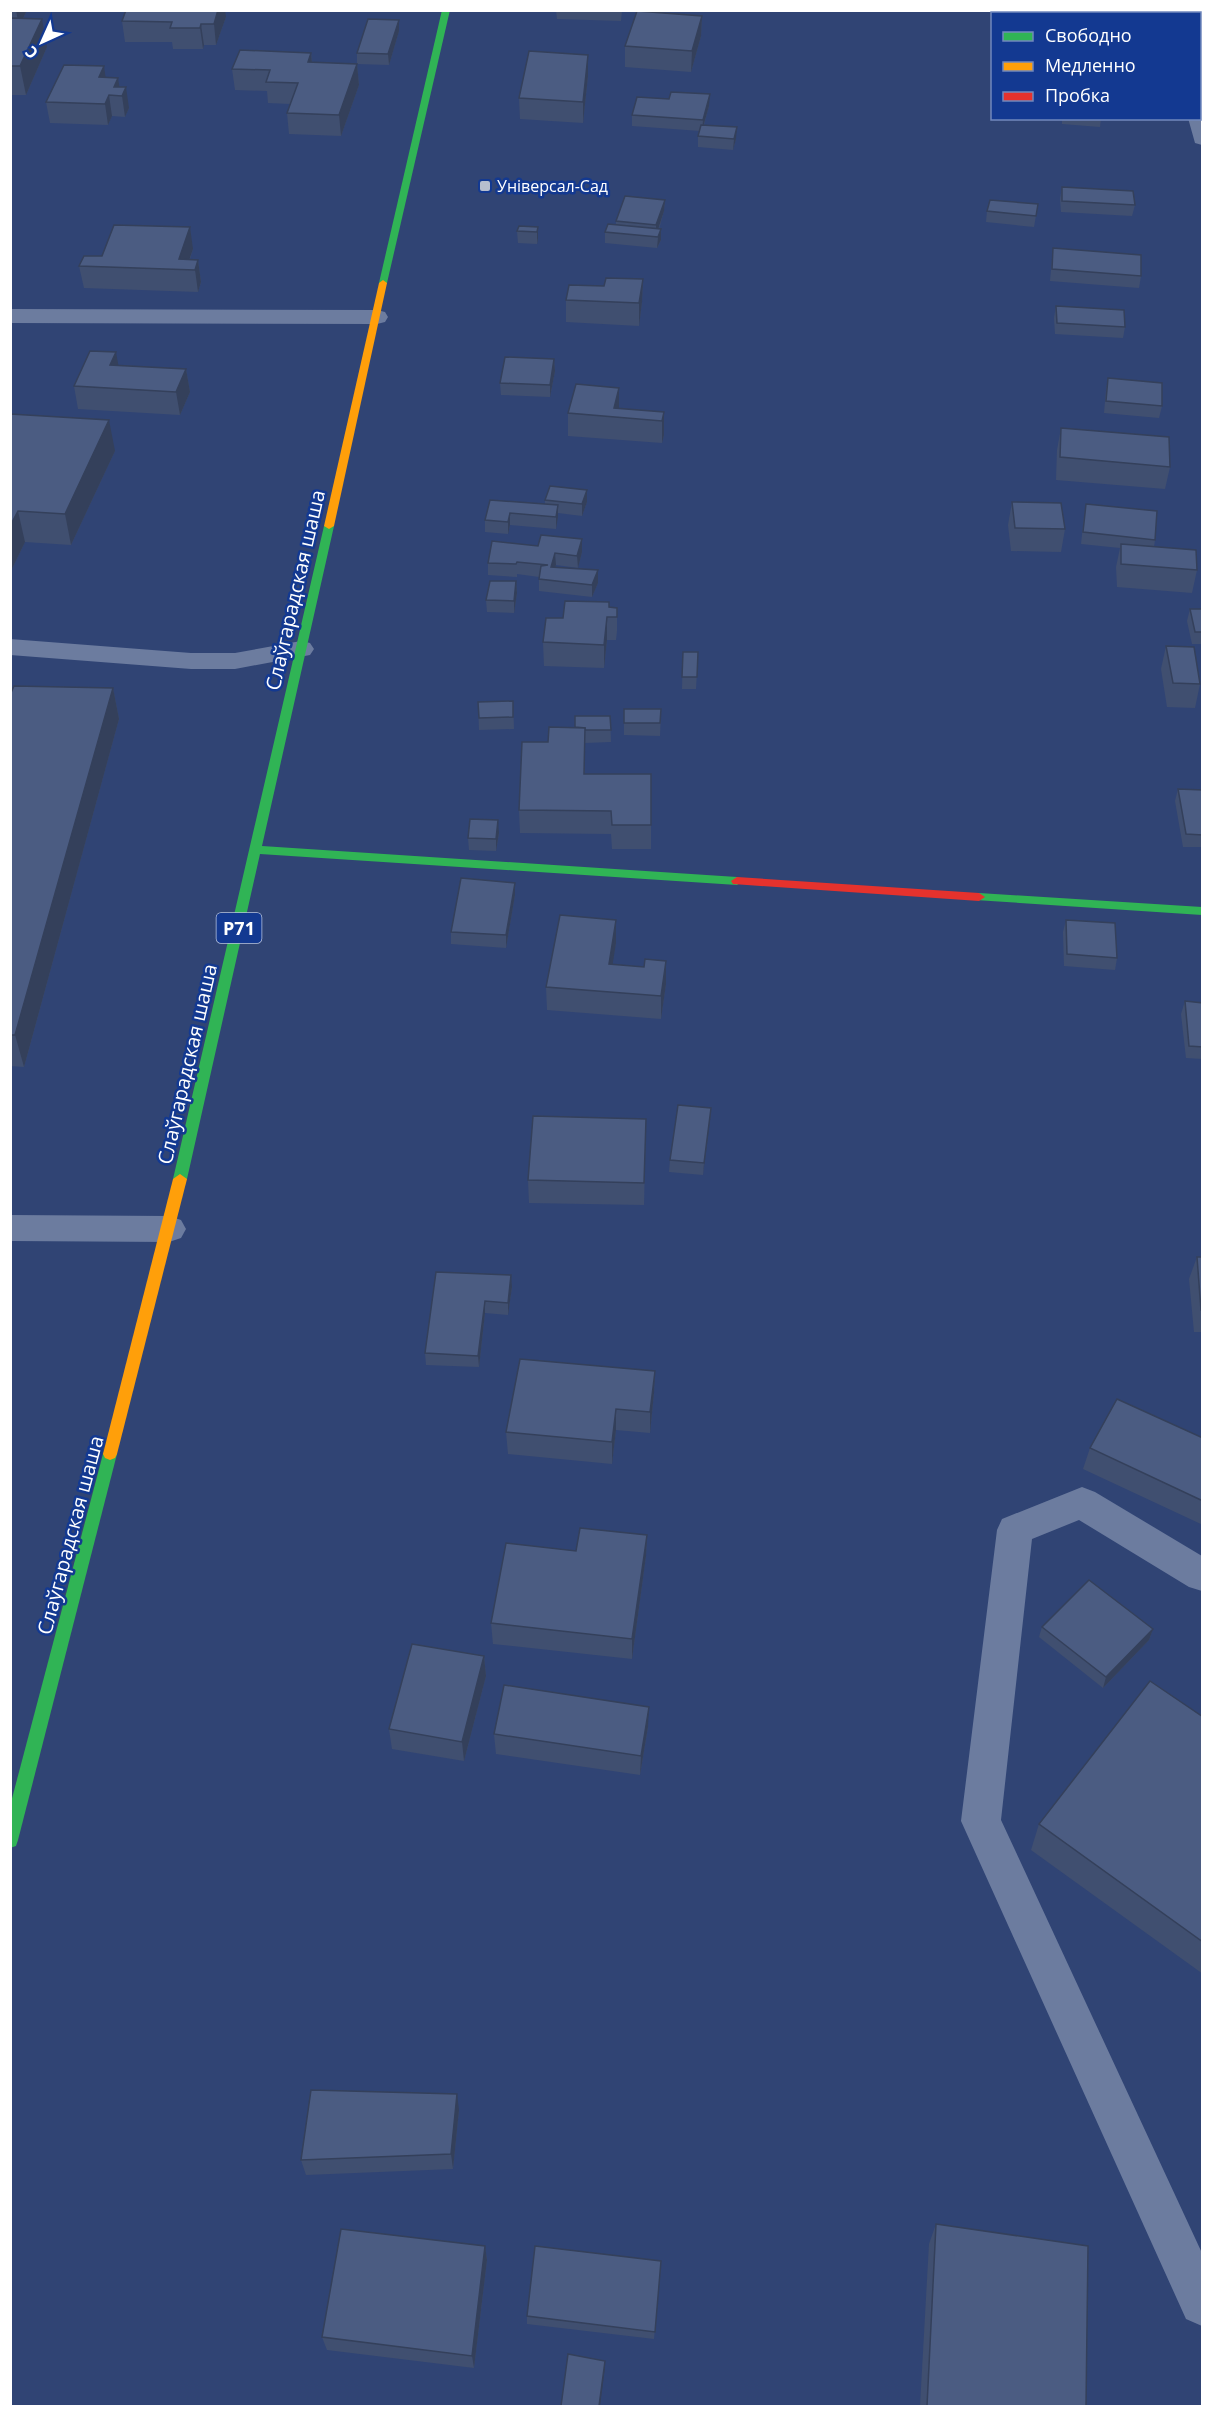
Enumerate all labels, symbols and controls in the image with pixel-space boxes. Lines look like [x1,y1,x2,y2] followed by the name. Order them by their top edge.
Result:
[12,12,72,72] north arrow
[991,12,1201,120] legend
[1045,23,1132,47] text: Свободно
[20,41,43,64] text: С
[1045,53,1136,77] text: Медленно
[1045,83,1110,107] text: Пробка
[497,175,608,197] place label: Універсал-Сад
[478,179,492,193] marker: Універсал-Сад
[259,487,331,693] street label: Слаўгарадская шаша
[216,913,262,943] road number: Р71
[151,961,223,1167] street label: Слаўгарадская шаша
[30,1433,110,1637] street label: Слаўгарадская шаша

